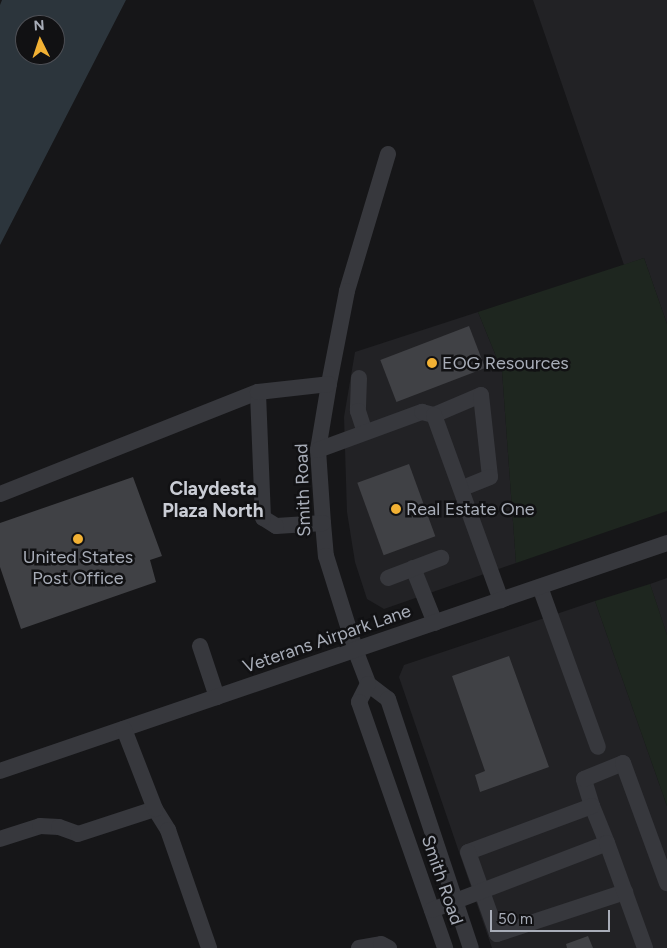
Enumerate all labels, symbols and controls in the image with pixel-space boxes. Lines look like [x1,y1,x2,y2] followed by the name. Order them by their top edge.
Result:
[15,15,65,65] north arrow
[33,17,45,34] text: N
[442,352,569,374] place label: EOG Resources
[426,357,438,369] marker: EOG Resources
[291,443,315,537] street label: Smith Road
[162,478,264,522] district label: Claydesta Plaza North
[406,498,535,520] place label: Real Estate One
[390,503,402,515] marker: Real Estate One
[72,533,84,545] marker: United States Post Office
[23,547,133,590] place label: United States Post Office
[240,600,414,678] street label: Veterans Airpark Lane
[417,832,467,928] street label: Smith Road
[492,900,612,932] scale bar
[498,910,533,928] text: 50 m

